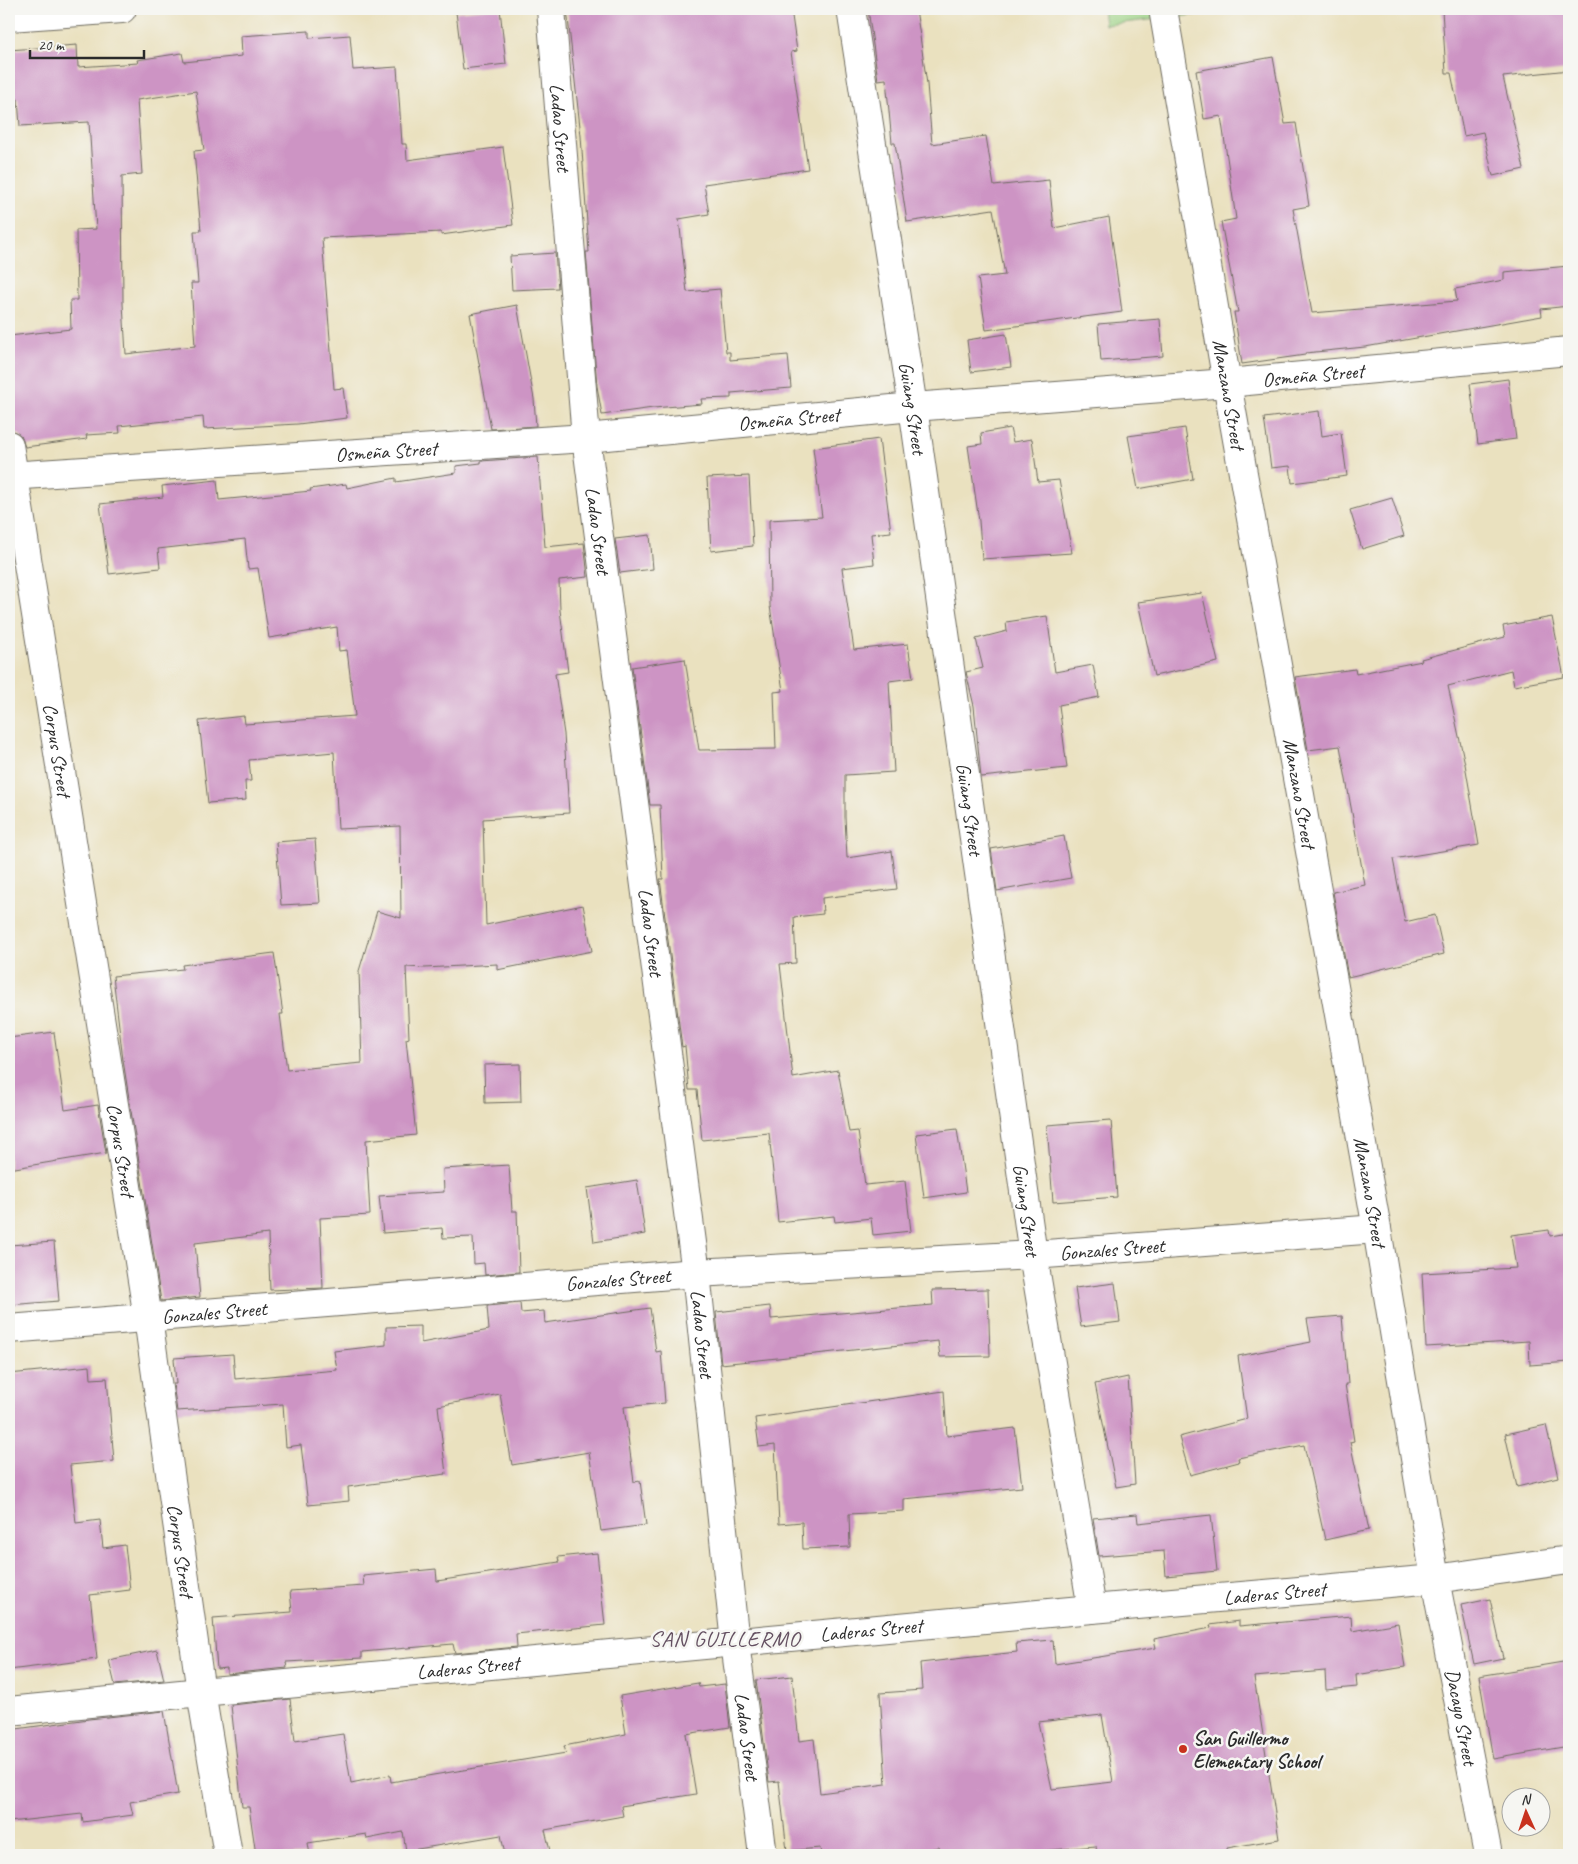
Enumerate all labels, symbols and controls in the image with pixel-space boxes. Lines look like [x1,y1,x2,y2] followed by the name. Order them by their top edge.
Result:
[30,28,144,60] scale bar
[38,36,65,55] text: 20 m
[544,83,576,175] street label: Ladao Street
[1207,338,1251,455] street label: Manzano Street
[1261,358,1368,393] street label: Osmeña Street
[893,360,932,459] street label: Guiang Street
[737,402,844,437] street label: Osmeña Street
[335,436,441,467] street label: Osmeña Street
[580,485,616,579] street label: Ladao Street
[37,702,77,802] street label: Corpus Street
[1277,736,1322,853] street label: Manzano Street
[951,761,989,860] street label: Guiang Street
[632,887,669,980] street label: Ladao Street
[101,1102,141,1202] street label: Corpus Street
[1348,1135,1392,1252] street label: Manzano Street
[1007,1162,1045,1261] street label: Guiang Street
[1059,1233,1168,1266] street label: Gonzales Street
[565,1263,674,1297] street label: Gonzales Street
[685,1289,719,1382] street label: Ladao Street
[161,1296,270,1329] street label: Gonzales Street
[162,1502,200,1602] street label: Corpus Street
[1223,1576,1330,1610] street label: Laderas Street
[819,1613,927,1647] street label: Laderas Street
[650,1625,802,1653] district label: SAN GUILLERMO
[416,1650,523,1685] street label: Laderas Street
[1440,1667,1483,1770] street label: Dacayo Street
[729,1691,765,1784] street label: Ladao Street
[1193,1726,1323,1774] place label: San Guillermo Elementary School
[1177,1743,1189,1755] marker: San Guillermo Elementary School
[1500,1786,1550,1836] north arrow
[1521,1791,1532,1808] text: N

